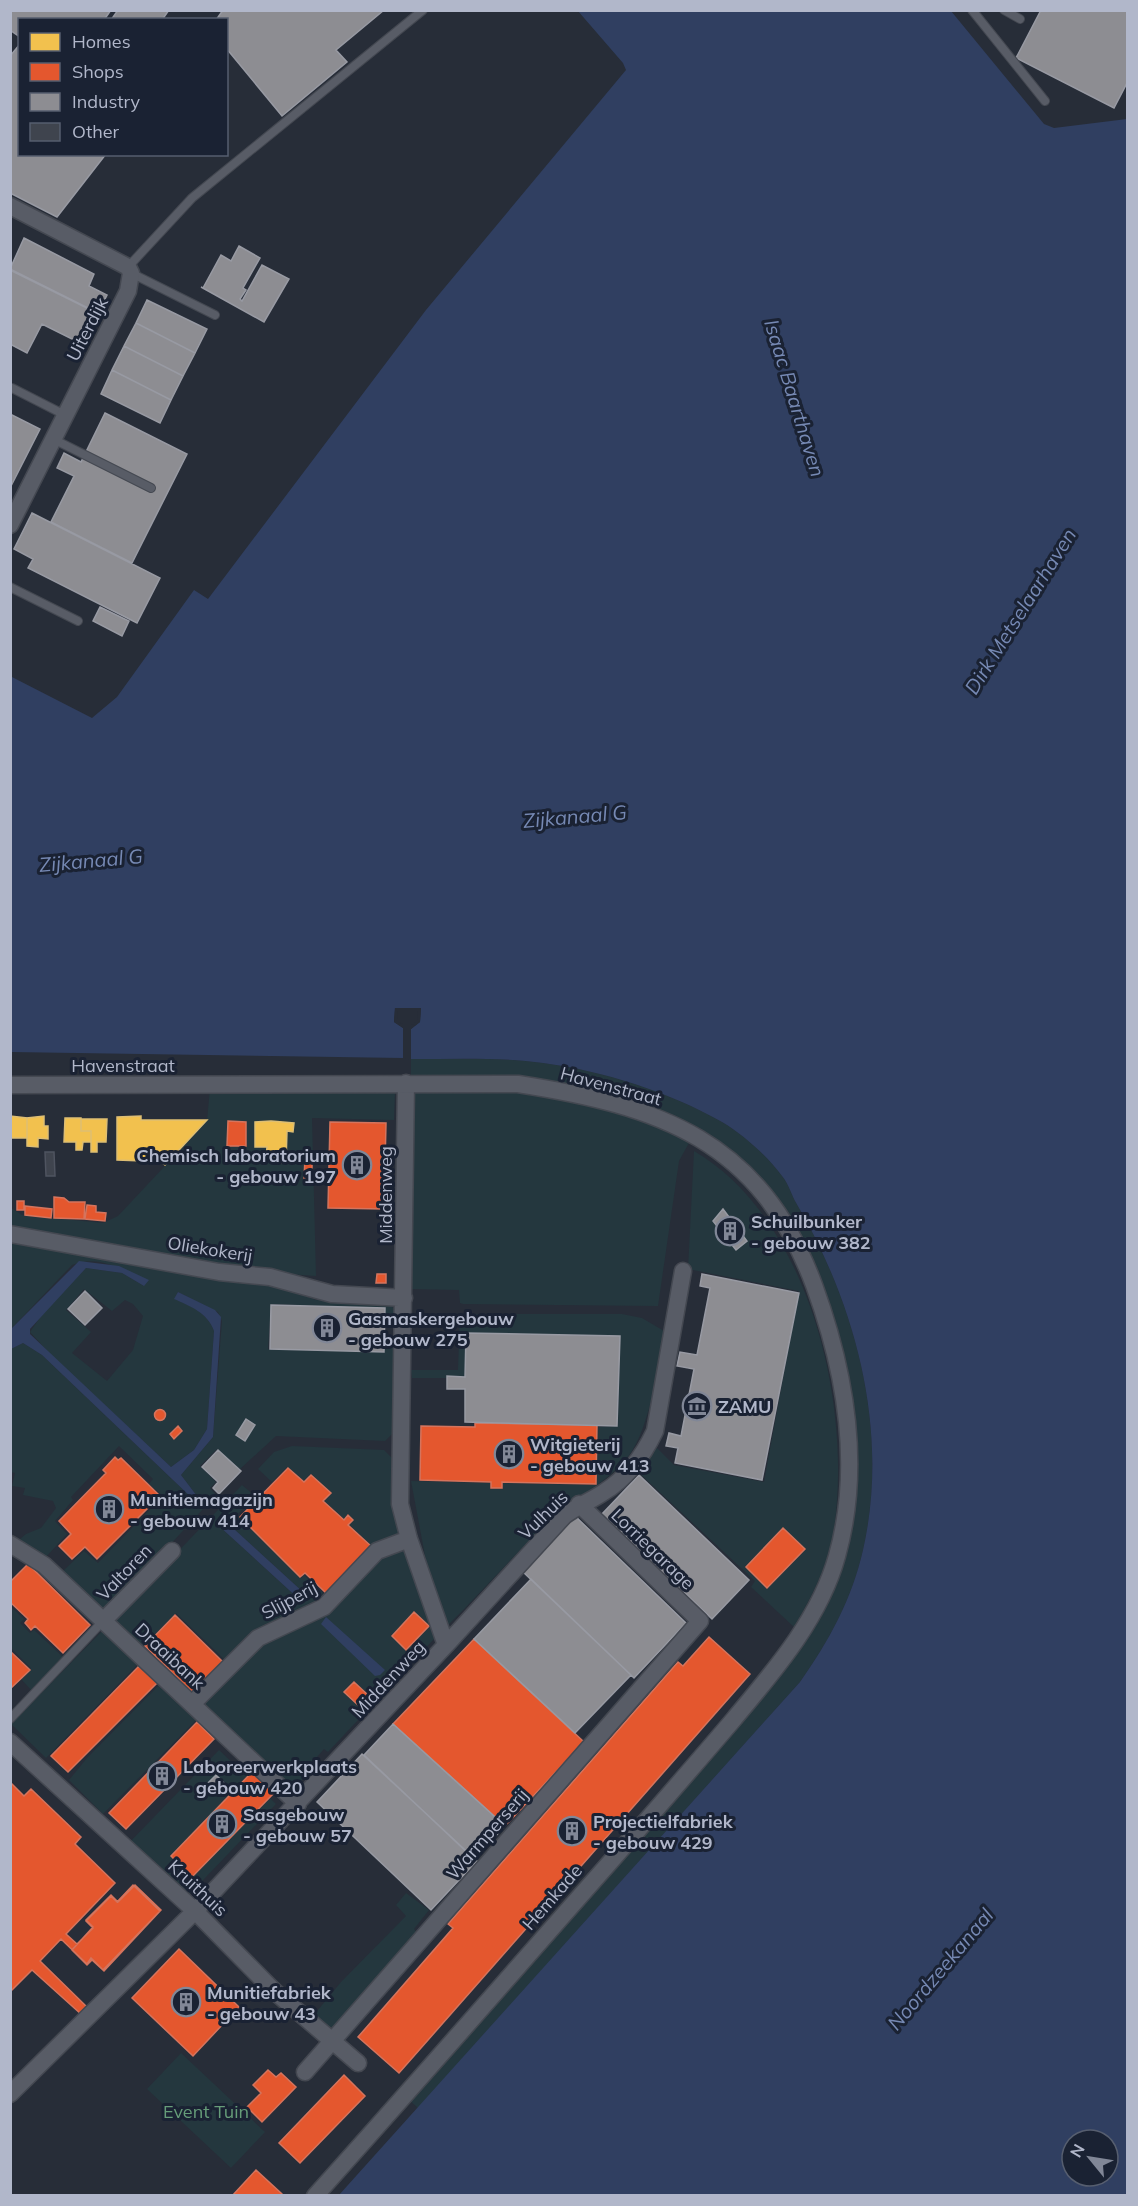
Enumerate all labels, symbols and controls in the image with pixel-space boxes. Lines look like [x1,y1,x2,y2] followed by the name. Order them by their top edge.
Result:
[18,18,228,156] legend
[72,30,131,53] text: Homes
[72,60,124,83] text: Shops
[72,90,141,113] text: Industry
[72,120,120,143] text: Other
[61,293,113,365] street label: Uiterdijk
[759,316,831,480] water label: Isaac Baarthaven
[959,523,1081,699] water label: Dirk Metselaarhaven
[522,799,628,833] water label: Zijkanaal G
[38,843,144,877] water label: Zijkanaal G
[71,1054,175,1077] street label: Havenstraat
[558,1061,664,1111] street label: Havenstraat
[136,1144,336,1188] place label: Chemisch laboratorium - gebouw 197
[374,1146,397,1244] street label: Middenweg
[341,1149,373,1181] building icon: Chemisch laboratorium - gebouw 197
[751,1210,871,1254] place label: Schuilbunker - gebouw 382
[714,1215,746,1247] building icon: Schuilbunker - gebouw 382
[166,1231,254,1267] street label: Oliekokerij
[348,1307,514,1351] place label: Gasmaskergebouw - gebouw 275
[311,1312,343,1344] building icon: Gasmaskergebouw - gebouw 275
[681,1390,713,1422] museum icon: ZAMU
[718,1395,771,1418] place label: ZAMU
[530,1433,650,1477] place label: Witgieterij - gebouw 413
[493,1438,525,1470] building icon: Witgieterij - gebouw 413
[513,1486,573,1544] street label: Vulhuis
[130,1488,273,1532] place label: Munitiemagazijn - gebouw 414
[93,1493,125,1525] building icon: Munitiemagazijn - gebouw 414
[607,1504,699,1594] street label: Lorriegarage
[91,1539,157,1605] street label: Valtoren
[257,1576,321,1624] street label: Slijperij
[130,1618,210,1695] street label: Draaibank
[346,1635,430,1723] street label: Middenweg
[183,1755,357,1799] place label: Laboreerwerkplaats - gebouw 420
[146,1760,178,1792] building icon: Laboreerwerkplaats - gebouw 420
[441,1784,533,1884] street label: Warmperserij
[243,1803,352,1847] place label: Sasgebouw - gebouw 57
[206,1808,238,1840] building icon: Sasgebouw - gebouw 57
[593,1810,734,1854] place label: Projectielfabriek - gebouw 429
[556,1815,588,1847] building icon: Projectielfabriek - gebouw 429
[163,1855,233,1921] street label: Kruithuis
[517,1859,587,1935] street label: Hemkade
[882,1903,998,2035] water label: Noordzeekanaal
[207,1981,332,2025] place label: Munitiefabriek - gebouw 43
[170,1986,202,2018] building icon: Munitiefabriek - gebouw 43
[163,2100,249,2123] park label: Event Tuin
[1060,2128,1120,2188] north arrow
[1065,2140,1089,2161] text: N

